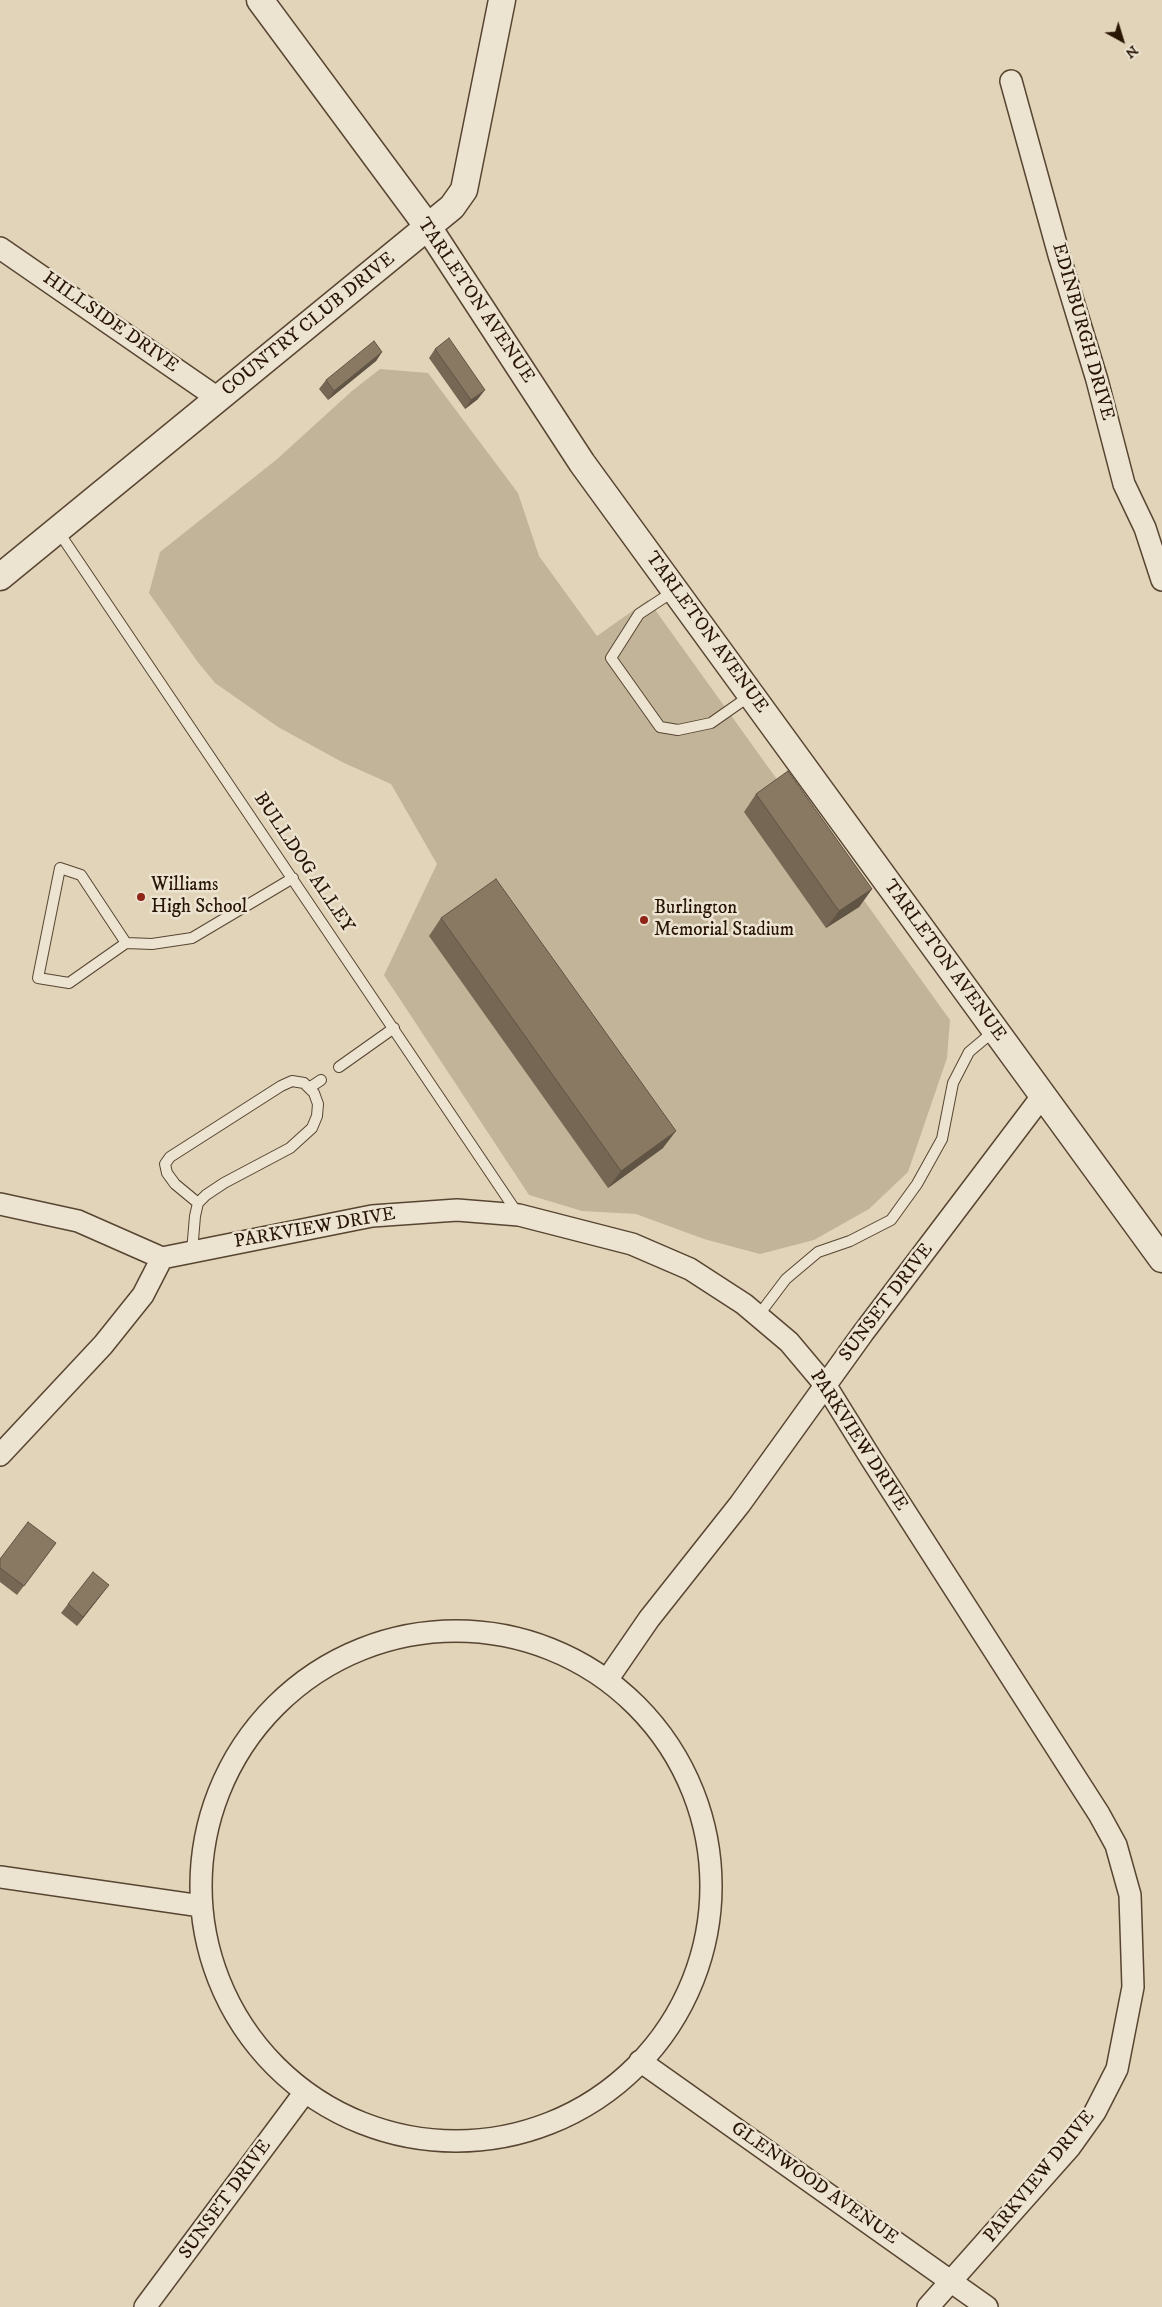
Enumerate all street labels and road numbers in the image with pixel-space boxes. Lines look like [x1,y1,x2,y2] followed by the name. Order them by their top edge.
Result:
[411,214,539,388] street label: TARLETON AVENUE
[1046,241,1118,423] street label: EDINBURGH DRIVE
[218,248,400,402] street label: COUNTRY CLUB DRIVE
[38,268,182,378] street label: HILLSIDE DRIVE
[640,548,772,718] street label: TARLETON AVENUE
[248,789,358,937] street label: BULLDOG ALLEY
[878,876,1010,1046] street label: TARLETON AVENUE
[233,1204,397,1254] street label: PARKVIEW DRIVE
[835,1239,939,1367] street label: SUNSET DRIVE
[804,1366,912,1516] street label: PARKVIEW DRIVE
[980,2106,1100,2248] street label: PARKVIEW DRIVE
[726,2118,902,2250] street label: GLENWOOD AVENUE
[175,2136,277,2264] street label: SUNSET DRIVE

